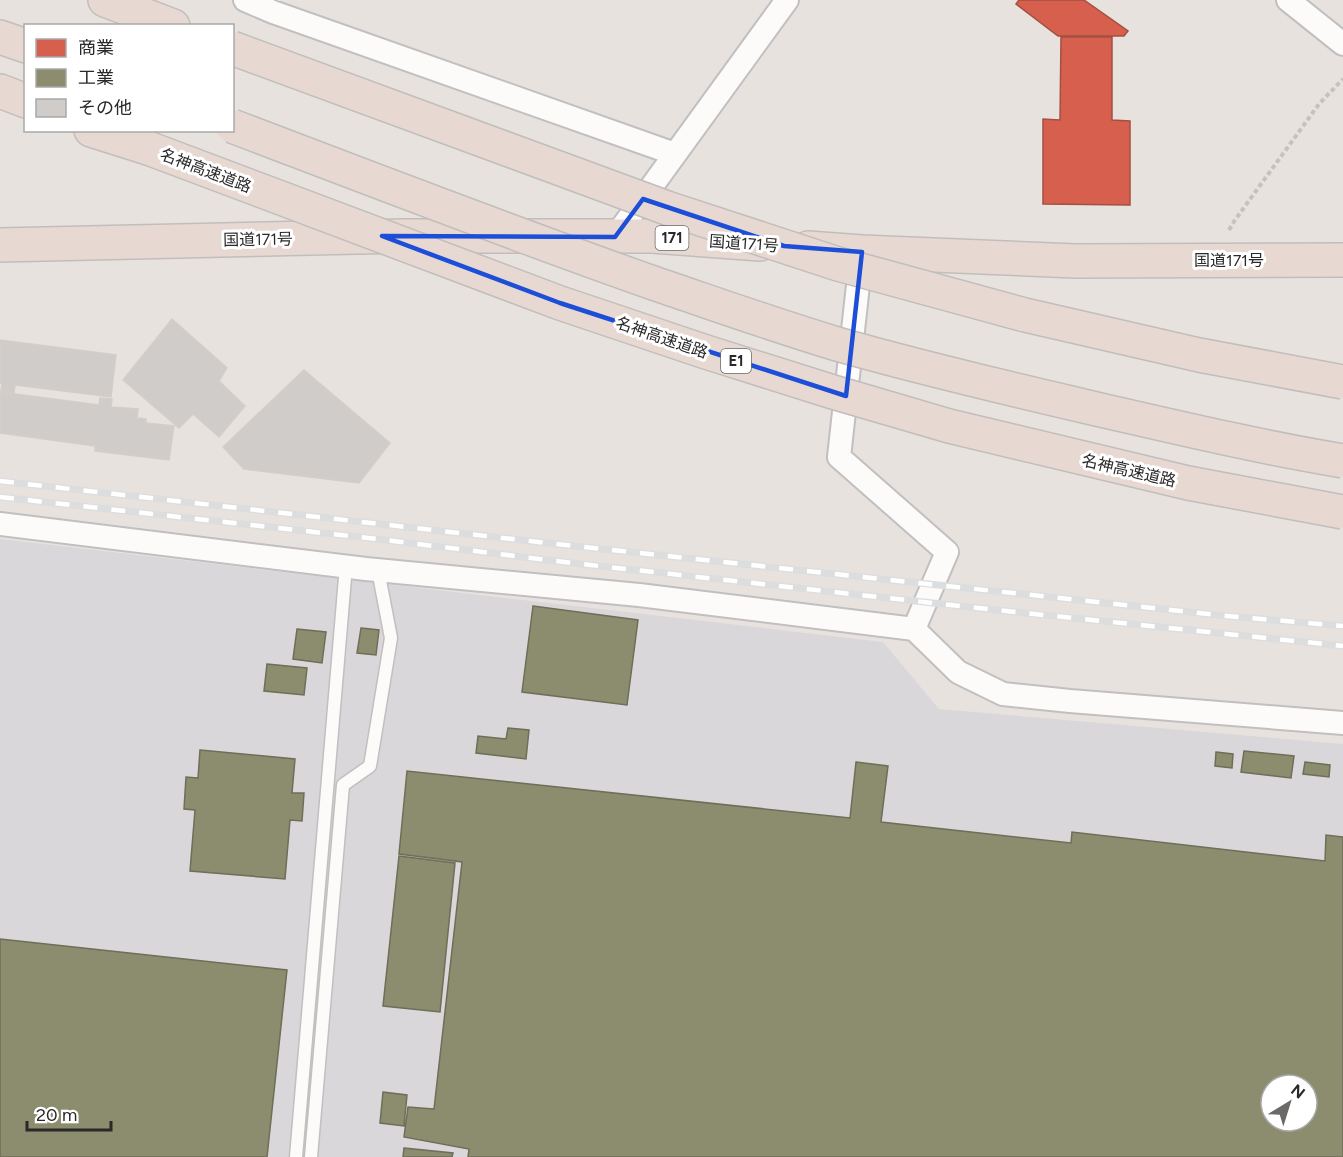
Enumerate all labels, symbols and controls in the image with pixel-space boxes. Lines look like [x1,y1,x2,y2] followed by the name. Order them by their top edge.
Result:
[24,24,234,132] legend
[78,37,114,59] text: 商業
[78,67,114,89] text: 工業
[78,97,132,119] text: その他
[158,144,254,197] street label: 名神高速道路
[656,226,688,250] road number: 171
[223,229,293,250] street label: 国道171号
[708,232,779,255] street label: 国道171号
[1194,251,1264,270] street label: 国道171号
[613,313,710,362] street label: 名神高速道路
[721,349,751,373] road number: E1
[1080,450,1178,491] street label: 名神高速道路
[1259,1073,1319,1133] north arrow
[1287,1080,1309,1103] text: N
[27,1094,111,1132] scale bar
[36,1104,77,1126] text: 20 m

